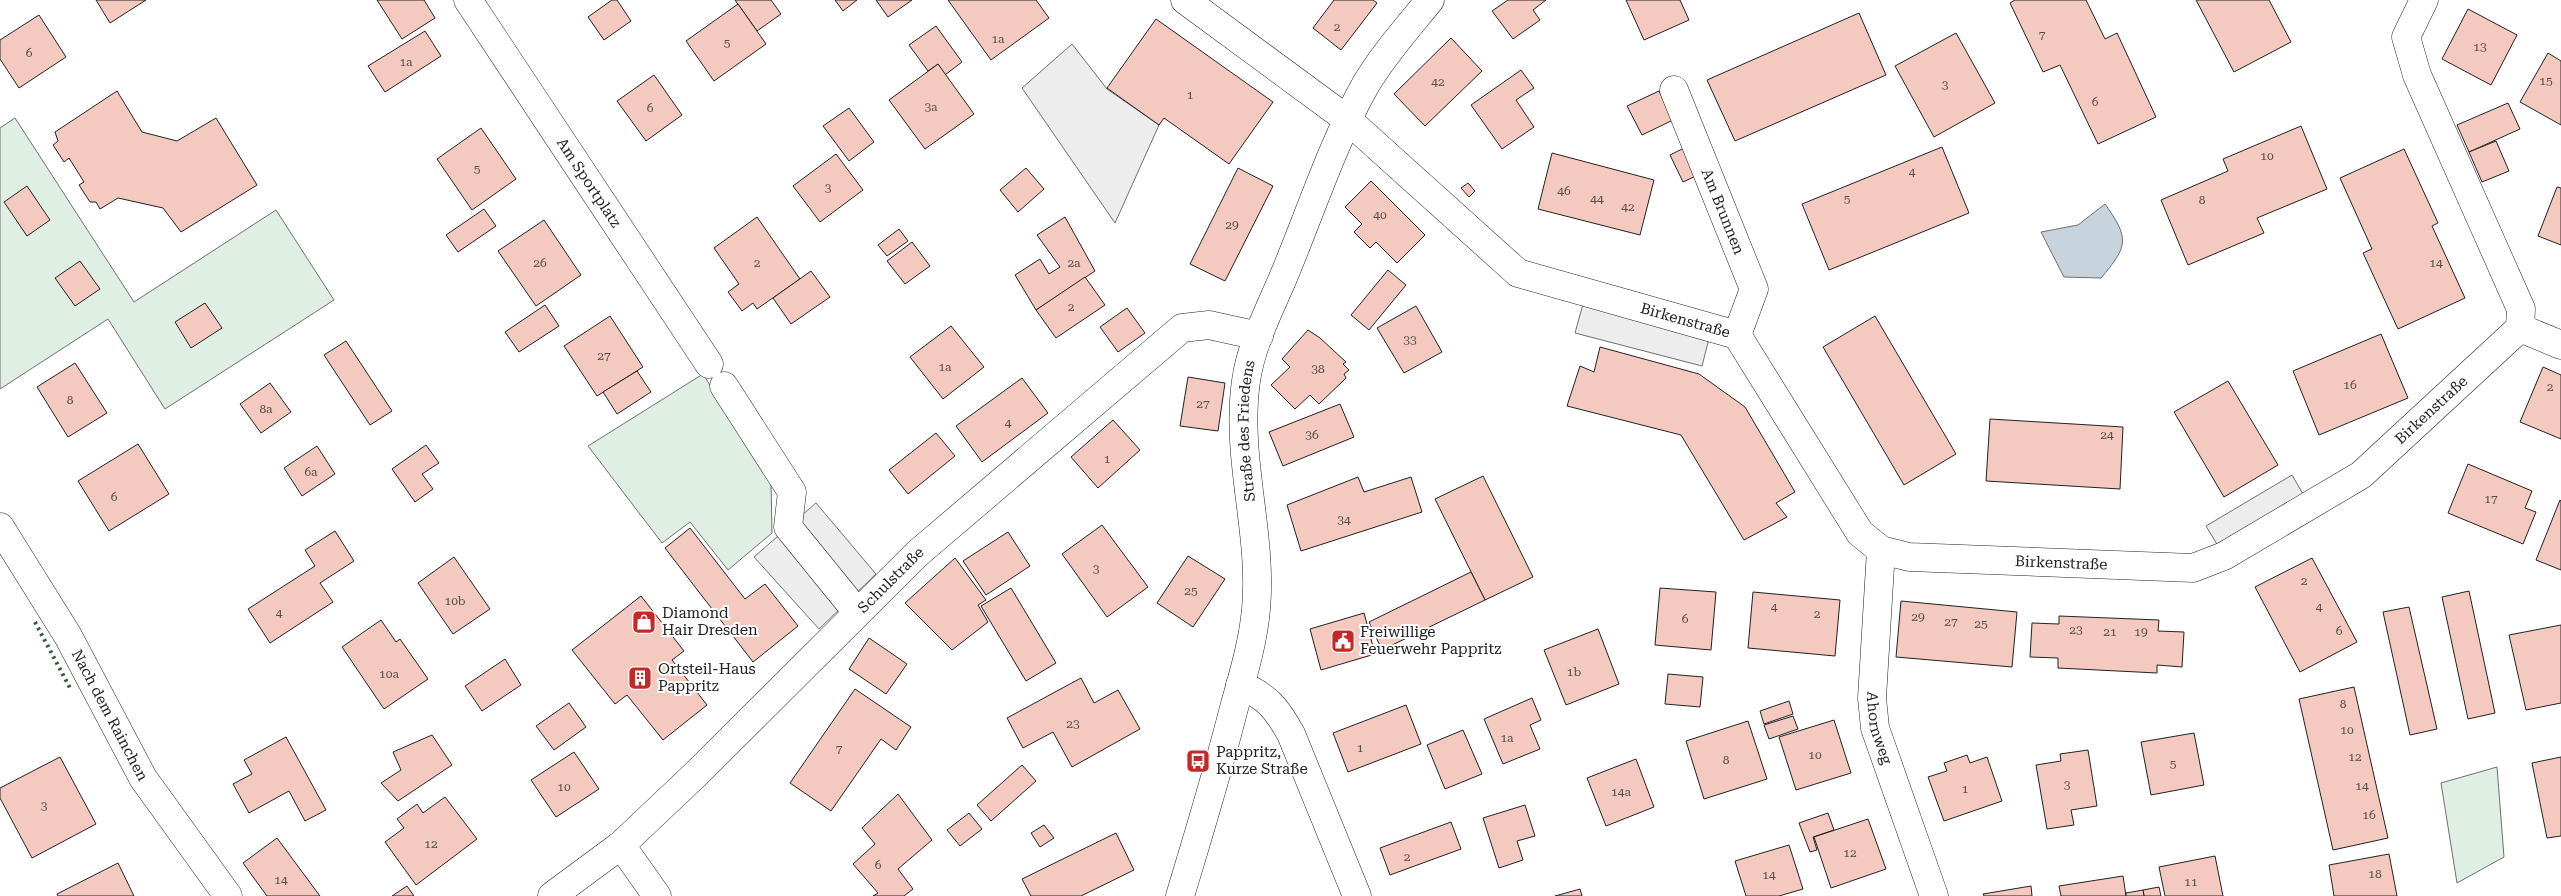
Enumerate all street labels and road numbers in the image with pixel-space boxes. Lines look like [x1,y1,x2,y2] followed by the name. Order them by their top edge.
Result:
[553,134,625,231] street label: Am Sportplatz
[1698,166,1748,257] street label: Am Brunnen
[1638,299,1732,342] street label: Birkenstraße
[1234,358,1259,503] street label: Straße des Friedens
[2391,372,2471,448] street label: Birkenstraße
[854,543,927,617] street label: Schulstraße
[2015,552,2108,574] street label: Birkenstraße
[68,646,152,784] street label: Nach dem Rainchen
[1863,691,1896,767] street label: Ahornweg

